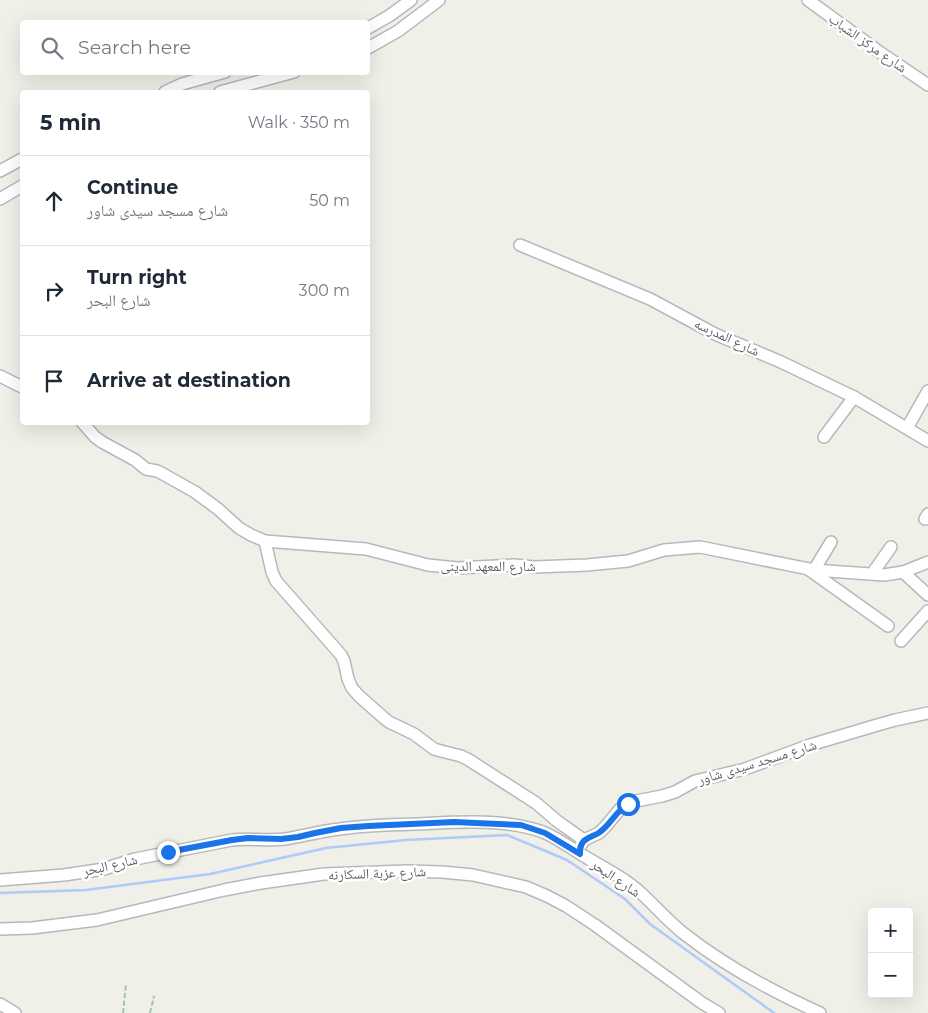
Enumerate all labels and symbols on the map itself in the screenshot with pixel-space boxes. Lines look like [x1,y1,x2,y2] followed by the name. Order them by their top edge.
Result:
[825,9,911,77] street label: شارع مركز الشباب
[691,314,763,361] street label: شارع المدرسه
[440,557,536,576] street label: شارع المعهد الدينى
[694,735,819,790] street label: شارع مسجد سيدى شاور
[617,793,640,816] route start
[157,841,180,864] route end
[80,850,139,881] street label: شارع البحر
[587,854,644,902] street label: شارع البحر
[328,862,426,885] street label: شارع عزبة السكارنه

